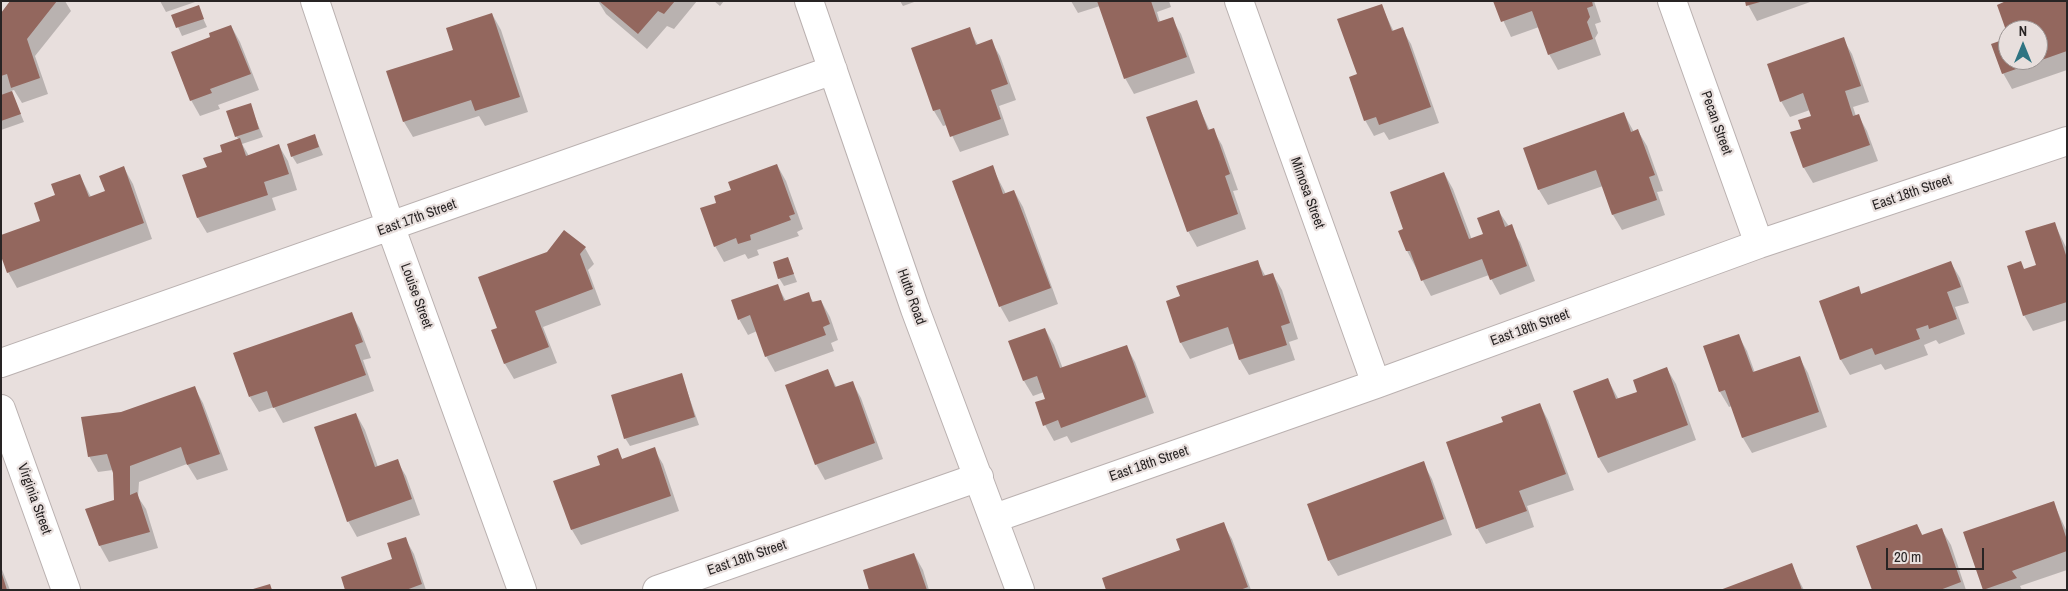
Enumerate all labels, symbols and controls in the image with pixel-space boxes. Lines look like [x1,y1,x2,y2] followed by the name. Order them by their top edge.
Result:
[1998,20,2048,70] north arrow
[2019,22,2027,40] text: N
[1697,89,1735,157] street label: Pecan Street
[1286,155,1328,231] street label: Mimosa Street
[1870,172,1954,214] street label: East 18th Street
[375,196,459,240] street label: East 17th Street
[396,261,436,331] street label: Louise Street
[893,267,929,327] street label: Hutto Road
[1488,306,1572,350] street label: East 18th Street
[1107,443,1191,485] street label: East 18th Street
[13,461,55,537] street label: Virginia Street
[705,537,789,579] street label: East 18th Street
[1888,538,1986,570] scale bar
[1894,546,1921,567] text: 20 m

